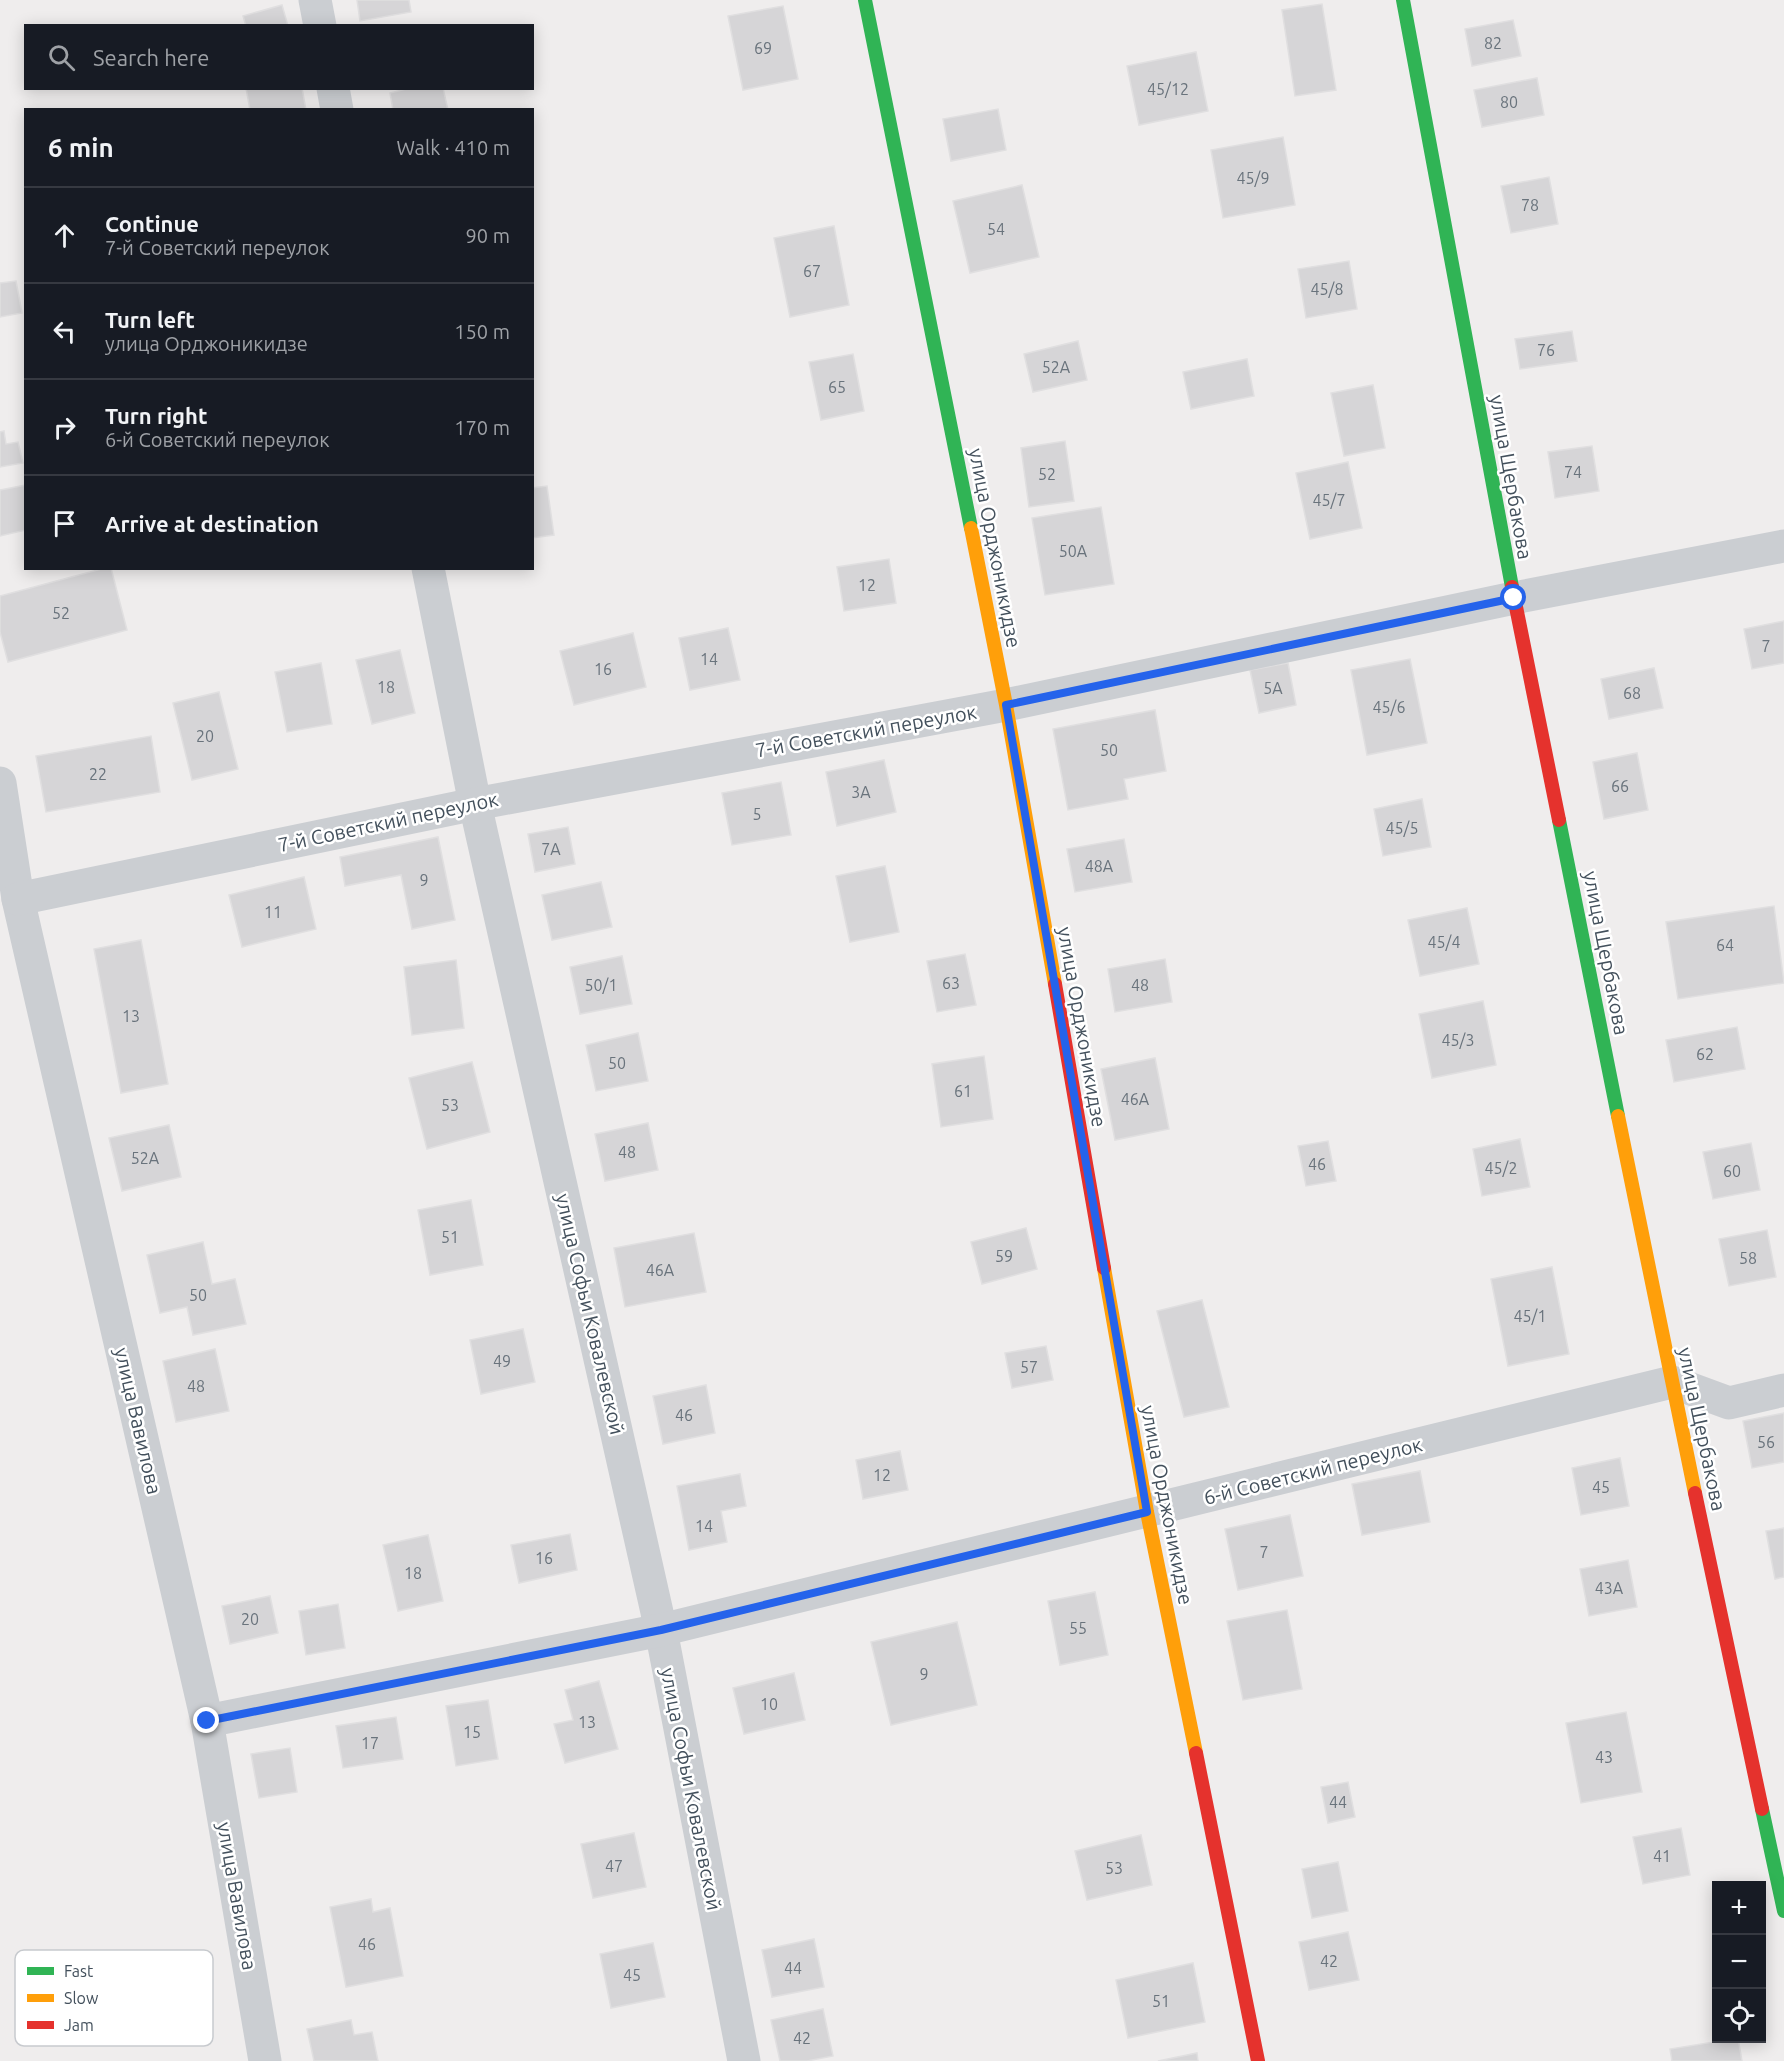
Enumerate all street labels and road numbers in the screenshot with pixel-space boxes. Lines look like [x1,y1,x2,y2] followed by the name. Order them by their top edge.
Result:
[1486,393,1537,561] street label: улица Щербакова
[965,446,1026,650] street label: улица Орджоникидзе
[753,700,978,761] street label: 7-й Советский переулок
[276,787,500,856] street label: 7-й Советский переулок
[1579,869,1634,1037] street label: улица Щербакова
[1054,925,1111,1129] street label: улица Орджоникидзе
[552,1191,629,1437] street label: улица Софьи Ковалевской
[110,1345,167,1497] street label: улица Вавилова
[1674,1345,1731,1513] street label: улица Щербакова
[1137,1403,1198,1607] street label: улица Орджоникидзе
[1201,1432,1425,1509] street label: 6-й Советский переулок
[657,1666,726,1912] street label: улица Софьи Ковалевской
[213,1820,262,1972] street label: улица Вавилова

